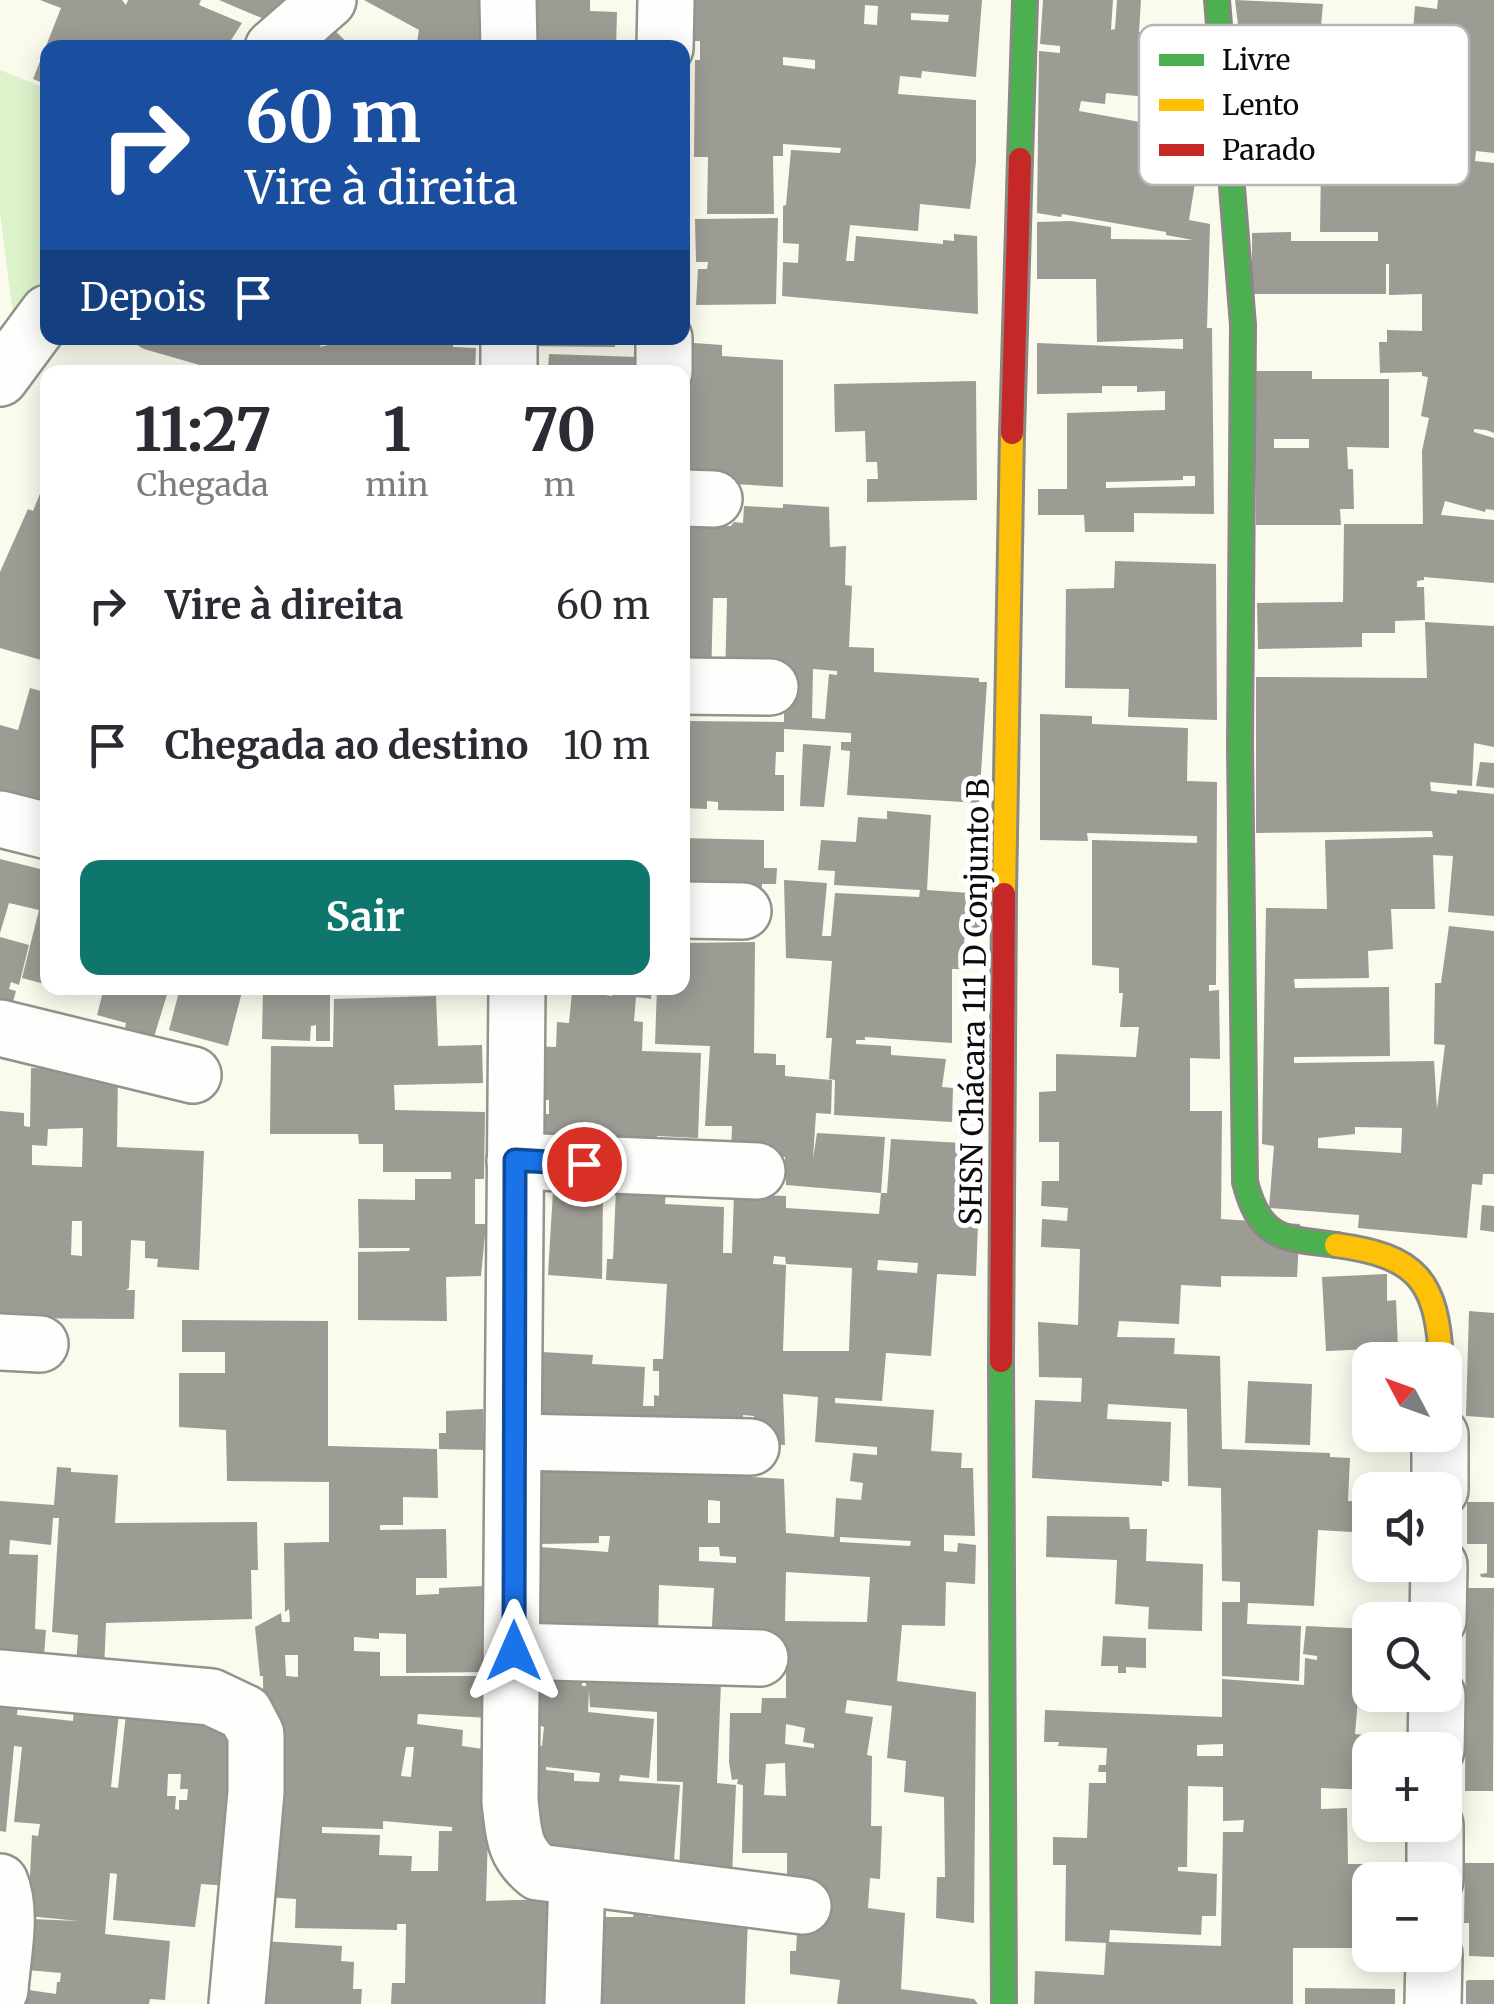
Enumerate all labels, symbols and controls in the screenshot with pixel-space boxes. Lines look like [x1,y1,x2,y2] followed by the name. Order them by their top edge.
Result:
[1139,25,1469,185] legend
[1222,42,1290,78] text: Livre
[245,73,421,161] text: 60 m
[80,80,210,210] icon: right
[1222,87,1299,123] text: Lento
[1222,132,1315,168] text: Parado
[245,160,518,216] text: Vire à direita
[226,270,281,325] icon: arrive
[80,274,206,321] text: Depois
[134,392,271,467] text: 11:27
[383,392,411,467] text: 1
[522,392,596,467] text: 70
[137,465,269,505] text: Chegada
[365,465,429,505] text: min
[543,465,575,505] text: m
[80,578,135,633] icon: right
[165,582,403,629] text: Vire à direita
[556,582,650,629] text: 60 m
[80,718,135,773] icon: arrive
[165,722,528,769] text: Chegada ao destino
[563,722,650,769] text: 10 m
[951,778,997,1226] street label: SHSN Chácara 111 D Conjunto B
[80,860,650,975] button: Sair
[542,1122,627,1207] pin
[557,1137,612,1192] icon: arrive
[1352,1342,1462,1452] north arrow
[1352,1342,1462,1972] map controls
[1352,1472,1462,1582] button: sound
[462,1599,566,1703] position arrow
[1352,1602,1462,1712] button: search
[1352,1732,1462,1842] button: +
[1352,1862,1462,1972] button: −

